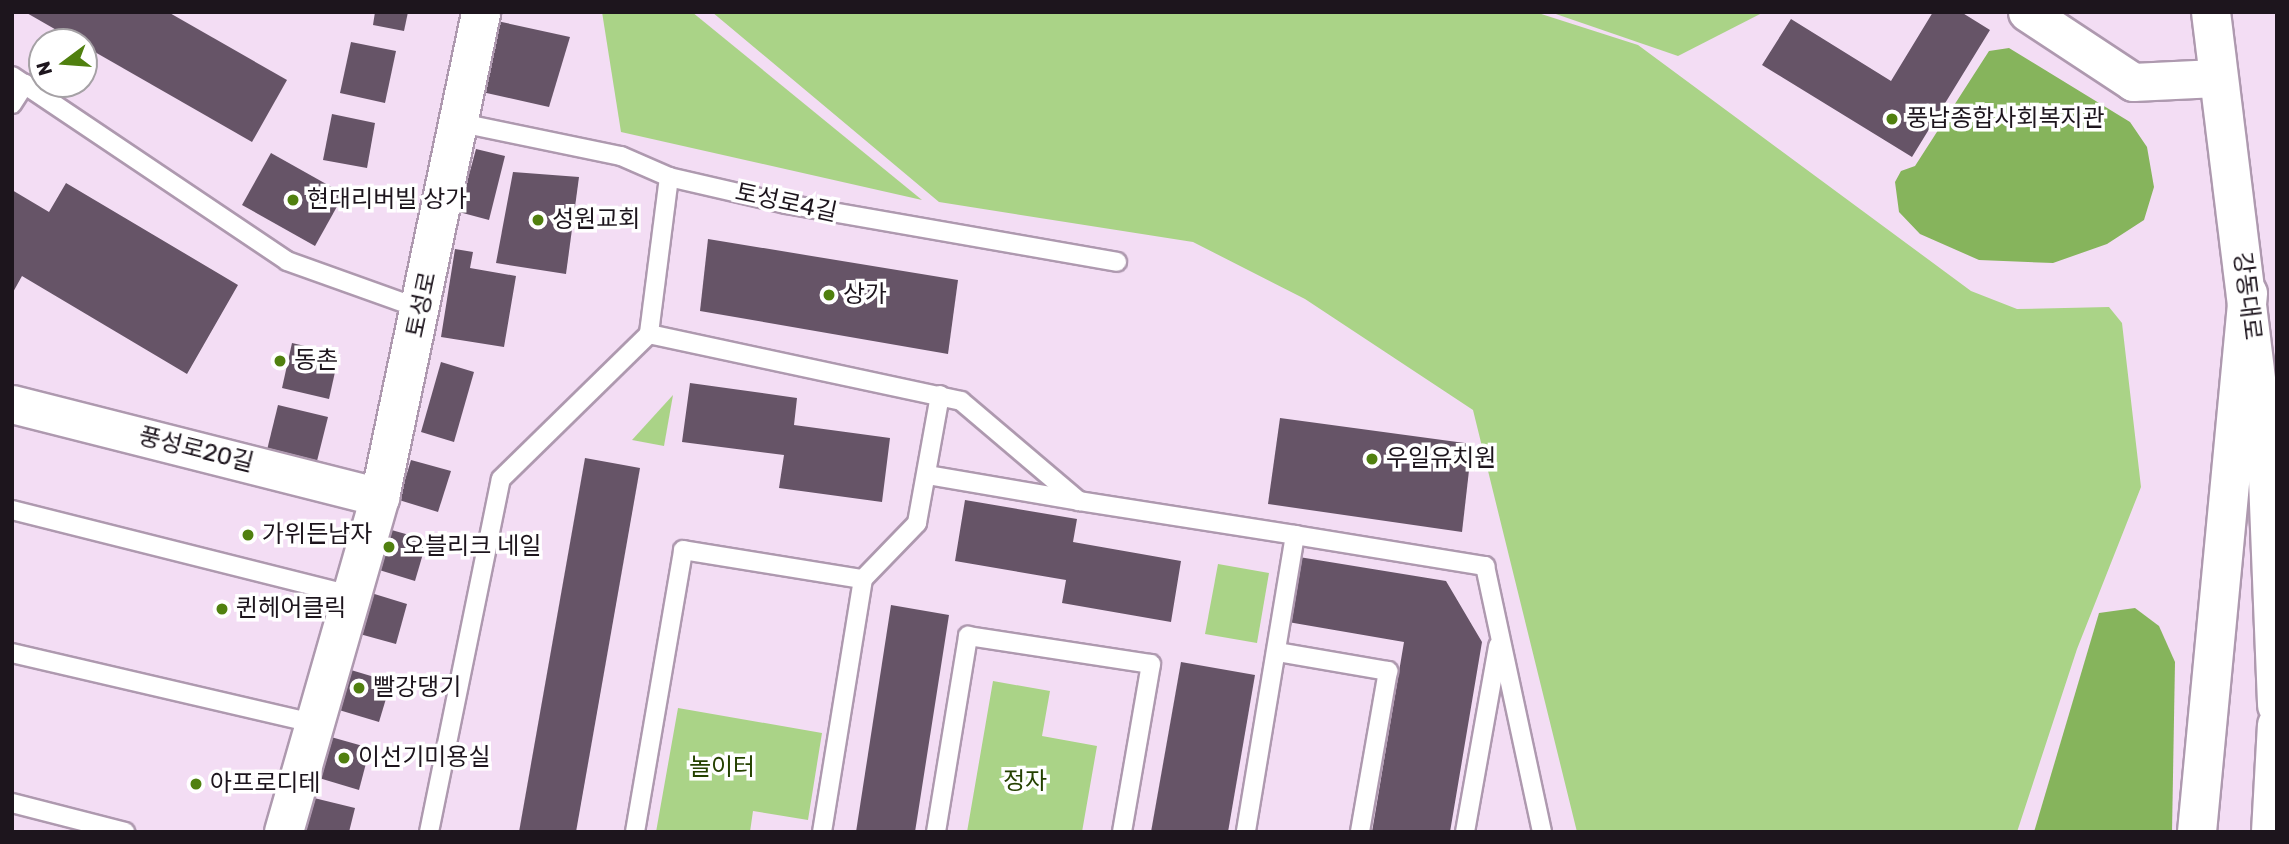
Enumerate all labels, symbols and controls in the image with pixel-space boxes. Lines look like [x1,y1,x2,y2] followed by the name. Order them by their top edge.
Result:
[28,28,98,98] north arrow
[31,59,57,78] text: N
[1906,105,2105,133] place label: 풍납종합사회복지관
[1884,111,1900,127] marker: 풍납종합사회복지관
[733,178,839,228] street label: 토성로4길
[307,186,467,214] place label: 현대리버빌 상가
[285,192,301,208] marker: 현대리버빌 상가
[552,206,640,234] place label: 성원교회
[530,212,546,228] marker: 성원교회
[2227,250,2267,342] street label: 강동대로
[401,270,443,340] street label: 토성로
[843,281,887,309] place label: 상가
[821,287,837,303] marker: 상가
[294,347,338,375] place label: 동촌
[272,353,288,369] marker: 동촌
[135,422,257,478] street label: 풍성로20길
[1386,445,1496,473] place label: 우일유치원
[1364,451,1380,467] marker: 우일유치원
[262,521,372,549] place label: 가위든남자
[240,527,256,543] marker: 가위든남자
[403,533,541,561] place label: 오블리크 네일
[381,539,397,555] marker: 오블리크 네일
[236,595,346,623] place label: 퀸헤어클릭
[214,601,230,617] marker: 퀸헤어클릭
[373,674,461,702] place label: 빨강댕기
[351,680,367,696] marker: 빨강댕기
[358,744,490,772] place label: 이선기미용실
[336,750,352,766] marker: 이선기미용실
[689,754,755,782] park label: 놀이터
[1003,768,1047,796] park label: 정자
[210,770,320,798] place label: 아프로디테
[188,776,204,792] marker: 아프로디테

